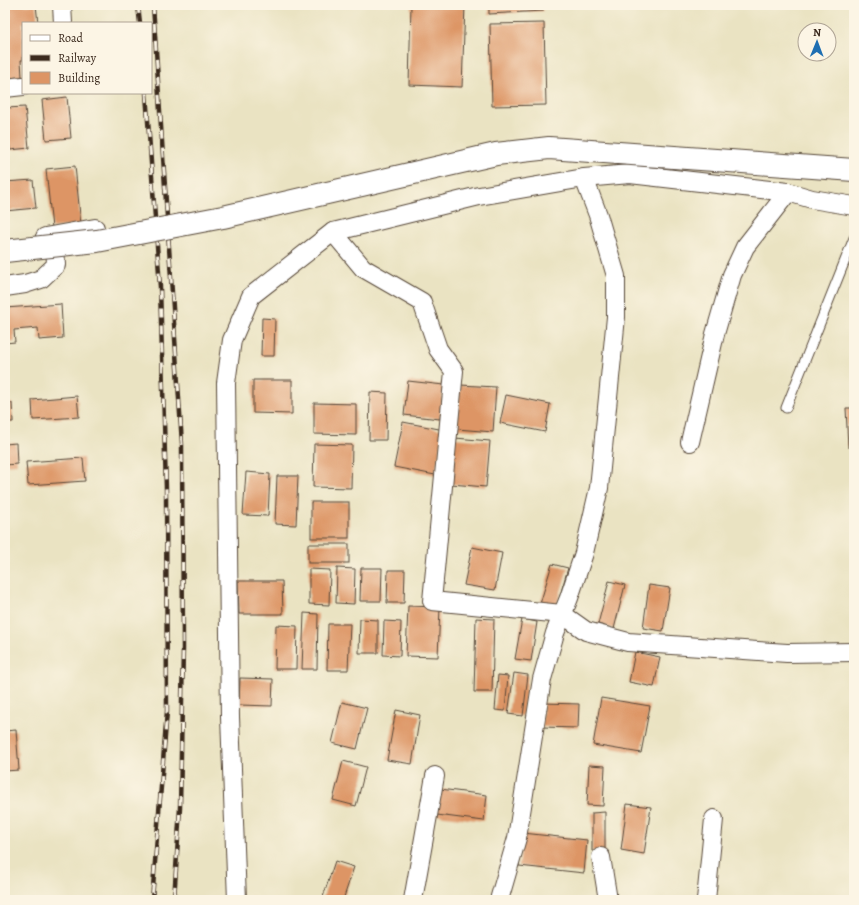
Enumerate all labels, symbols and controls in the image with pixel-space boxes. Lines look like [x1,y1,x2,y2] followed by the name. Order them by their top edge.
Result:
[22,22,152,94] legend
[797,22,837,62] north arrow
[813,25,821,40] text: N
[58,30,84,46] text: Road
[58,50,97,66] text: Railway
[58,70,100,86] text: Building

